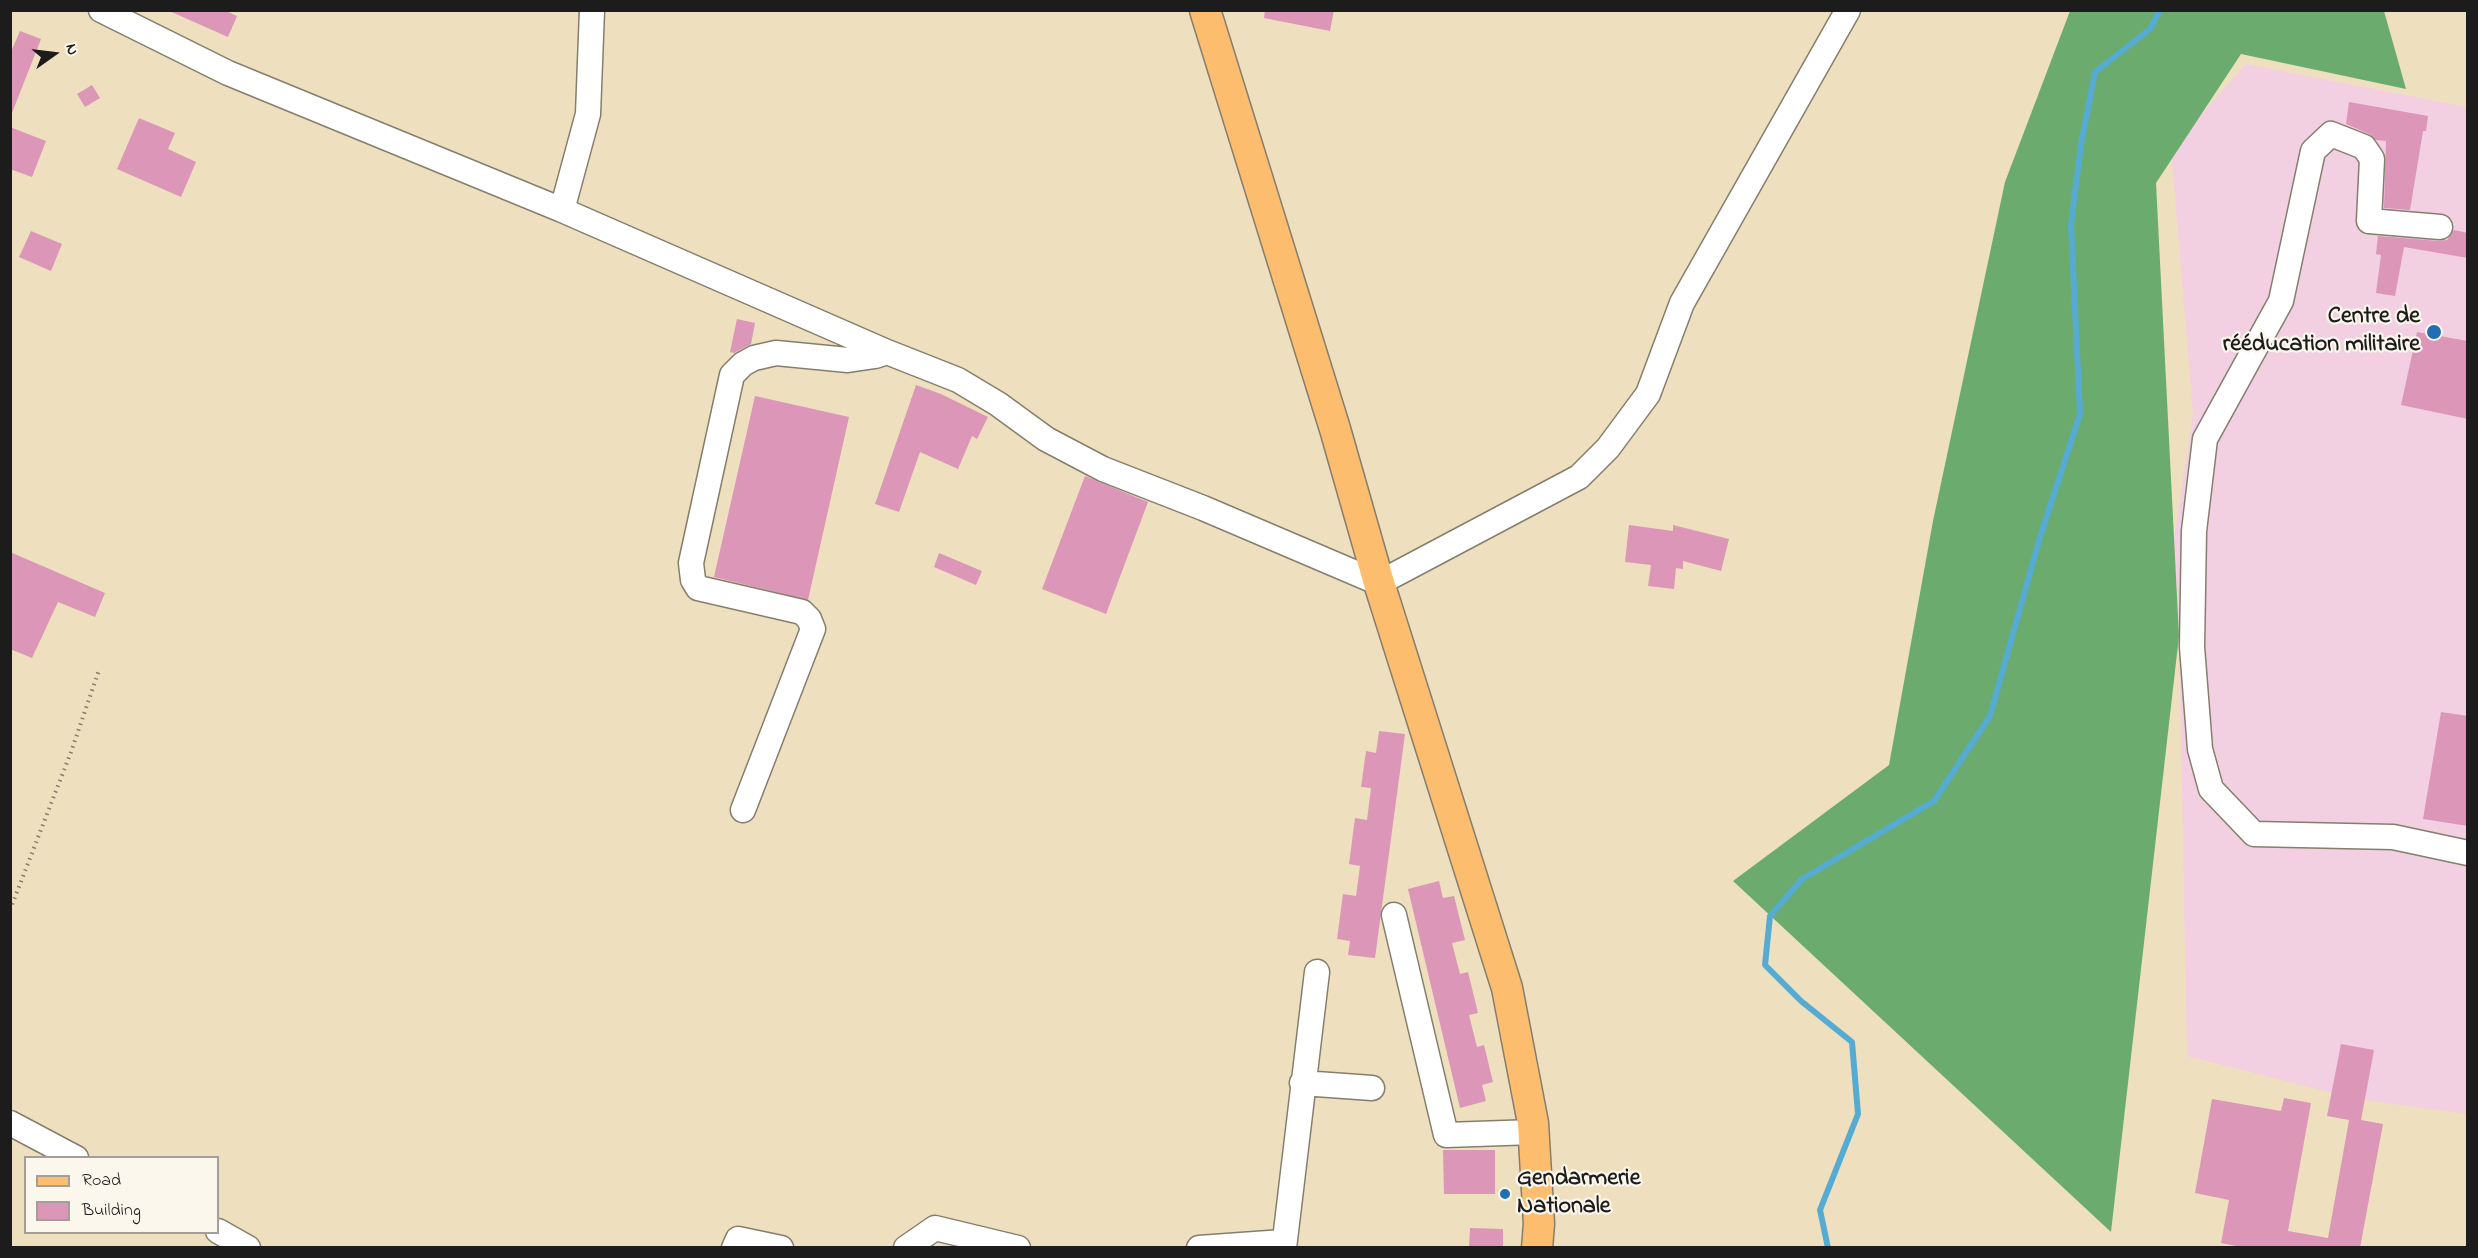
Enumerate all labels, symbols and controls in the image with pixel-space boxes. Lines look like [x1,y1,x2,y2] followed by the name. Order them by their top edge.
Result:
[24,24,84,84] north arrow
[59,41,84,58] text: N
[2223,304,2420,360] place label: Centre de rééducation militaire
[2425,323,2443,341] marker: Centre de rééducation militaire
[24,1156,219,1234] legend
[1517,1166,1640,1222] place label: Gendarmerie Nationale
[82,1168,121,1194] text: Road
[1498,1187,1512,1201] marker: Gendarmerie Nationale
[82,1198,141,1224] text: Building

